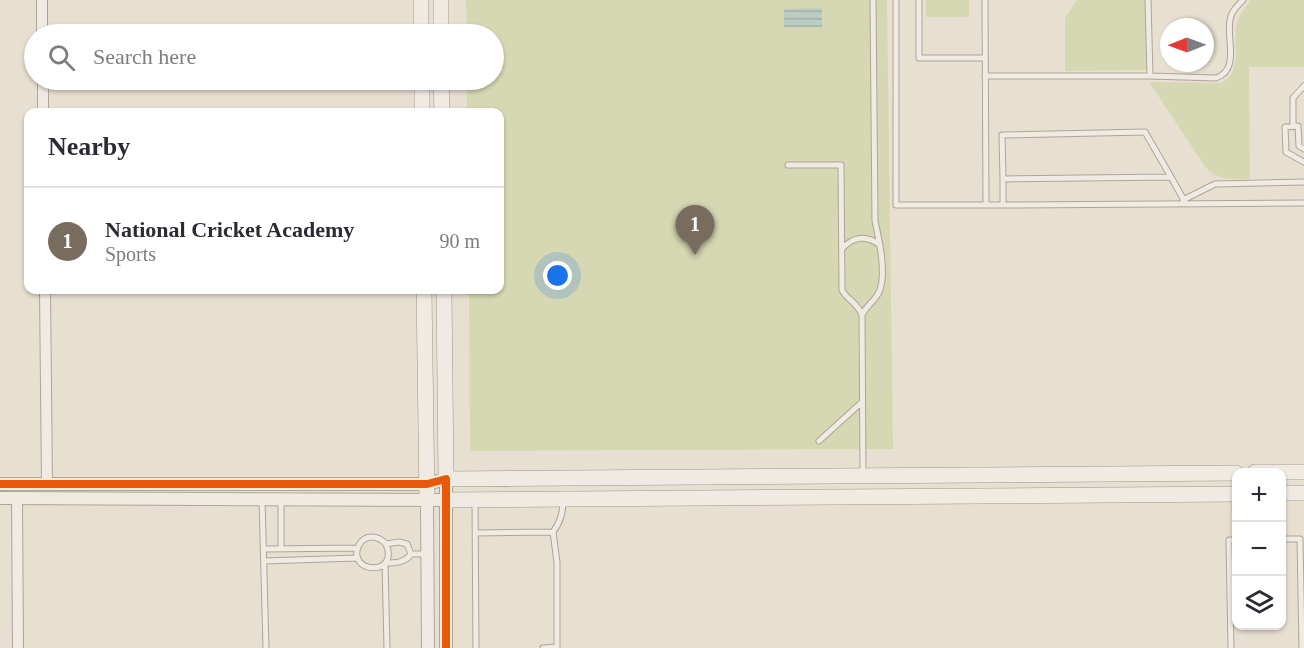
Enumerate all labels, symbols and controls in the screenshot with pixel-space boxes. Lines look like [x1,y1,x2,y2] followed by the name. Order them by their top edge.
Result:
[1160,18,1214,72] north arrow
[24,24,504,90] search box
[45,41,78,74] icon: search
[93,44,196,69] text: Search here
[48,132,130,161] text: Nearby
[676,206,714,255] pin: 1
[105,217,354,242] text: National Cricket Academy
[63,230,73,252] text: 1
[439,230,480,252] text: 90 m
[105,243,156,265] text: Sports
[543,261,572,290] your location
[1232,468,1286,630] map controls
[1232,468,1286,522] button: +
[1232,522,1286,576] button: −
[1232,576,1286,630] button: layers

